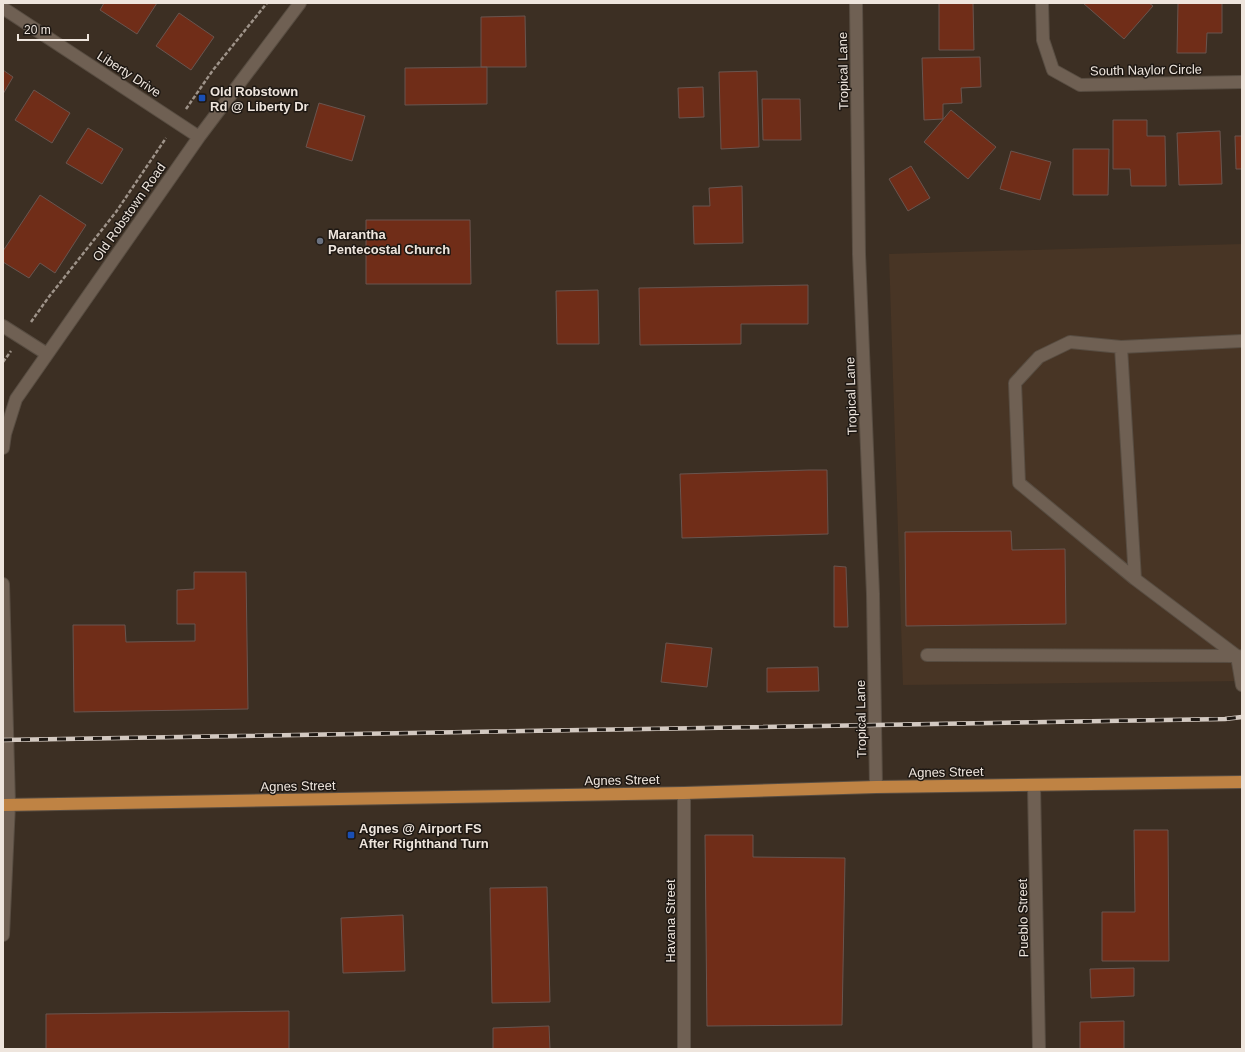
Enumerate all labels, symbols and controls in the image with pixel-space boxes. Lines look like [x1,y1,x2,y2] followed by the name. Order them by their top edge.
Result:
[18,16,88,42] scale bar
[24,23,51,37] text: 20 m
[835,32,851,110] street label: Tropical Lane
[94,48,164,100] street label: Liberty Drive
[1090,62,1202,78] street label: South Naylor Circle
[210,84,309,114] place label: Old Robstown Rd @ Liberty Dr
[197,93,207,103] marker: Old Robstown Rd @ Liberty Dr
[89,160,169,264] street label: Old Robstown Road
[328,227,450,257] place label: Marantha Pentecostal Church
[315,236,325,246] marker: Marantha Pentecostal Church
[842,357,860,435] street label: Tropical Lane
[853,680,869,758] street label: Tropical Lane
[908,764,984,780] street label: Agnes Street
[584,772,660,788] street label: Agnes Street
[260,778,336,794] street label: Agnes Street
[359,821,489,851] place label: Agnes @ Airport FS After Righthand Turn
[346,830,356,840] marker: Agnes @ Airport FS After Righthand Turn
[1015,878,1031,958] street label: Pueblo Street
[663,879,678,963] street label: Havana Street

